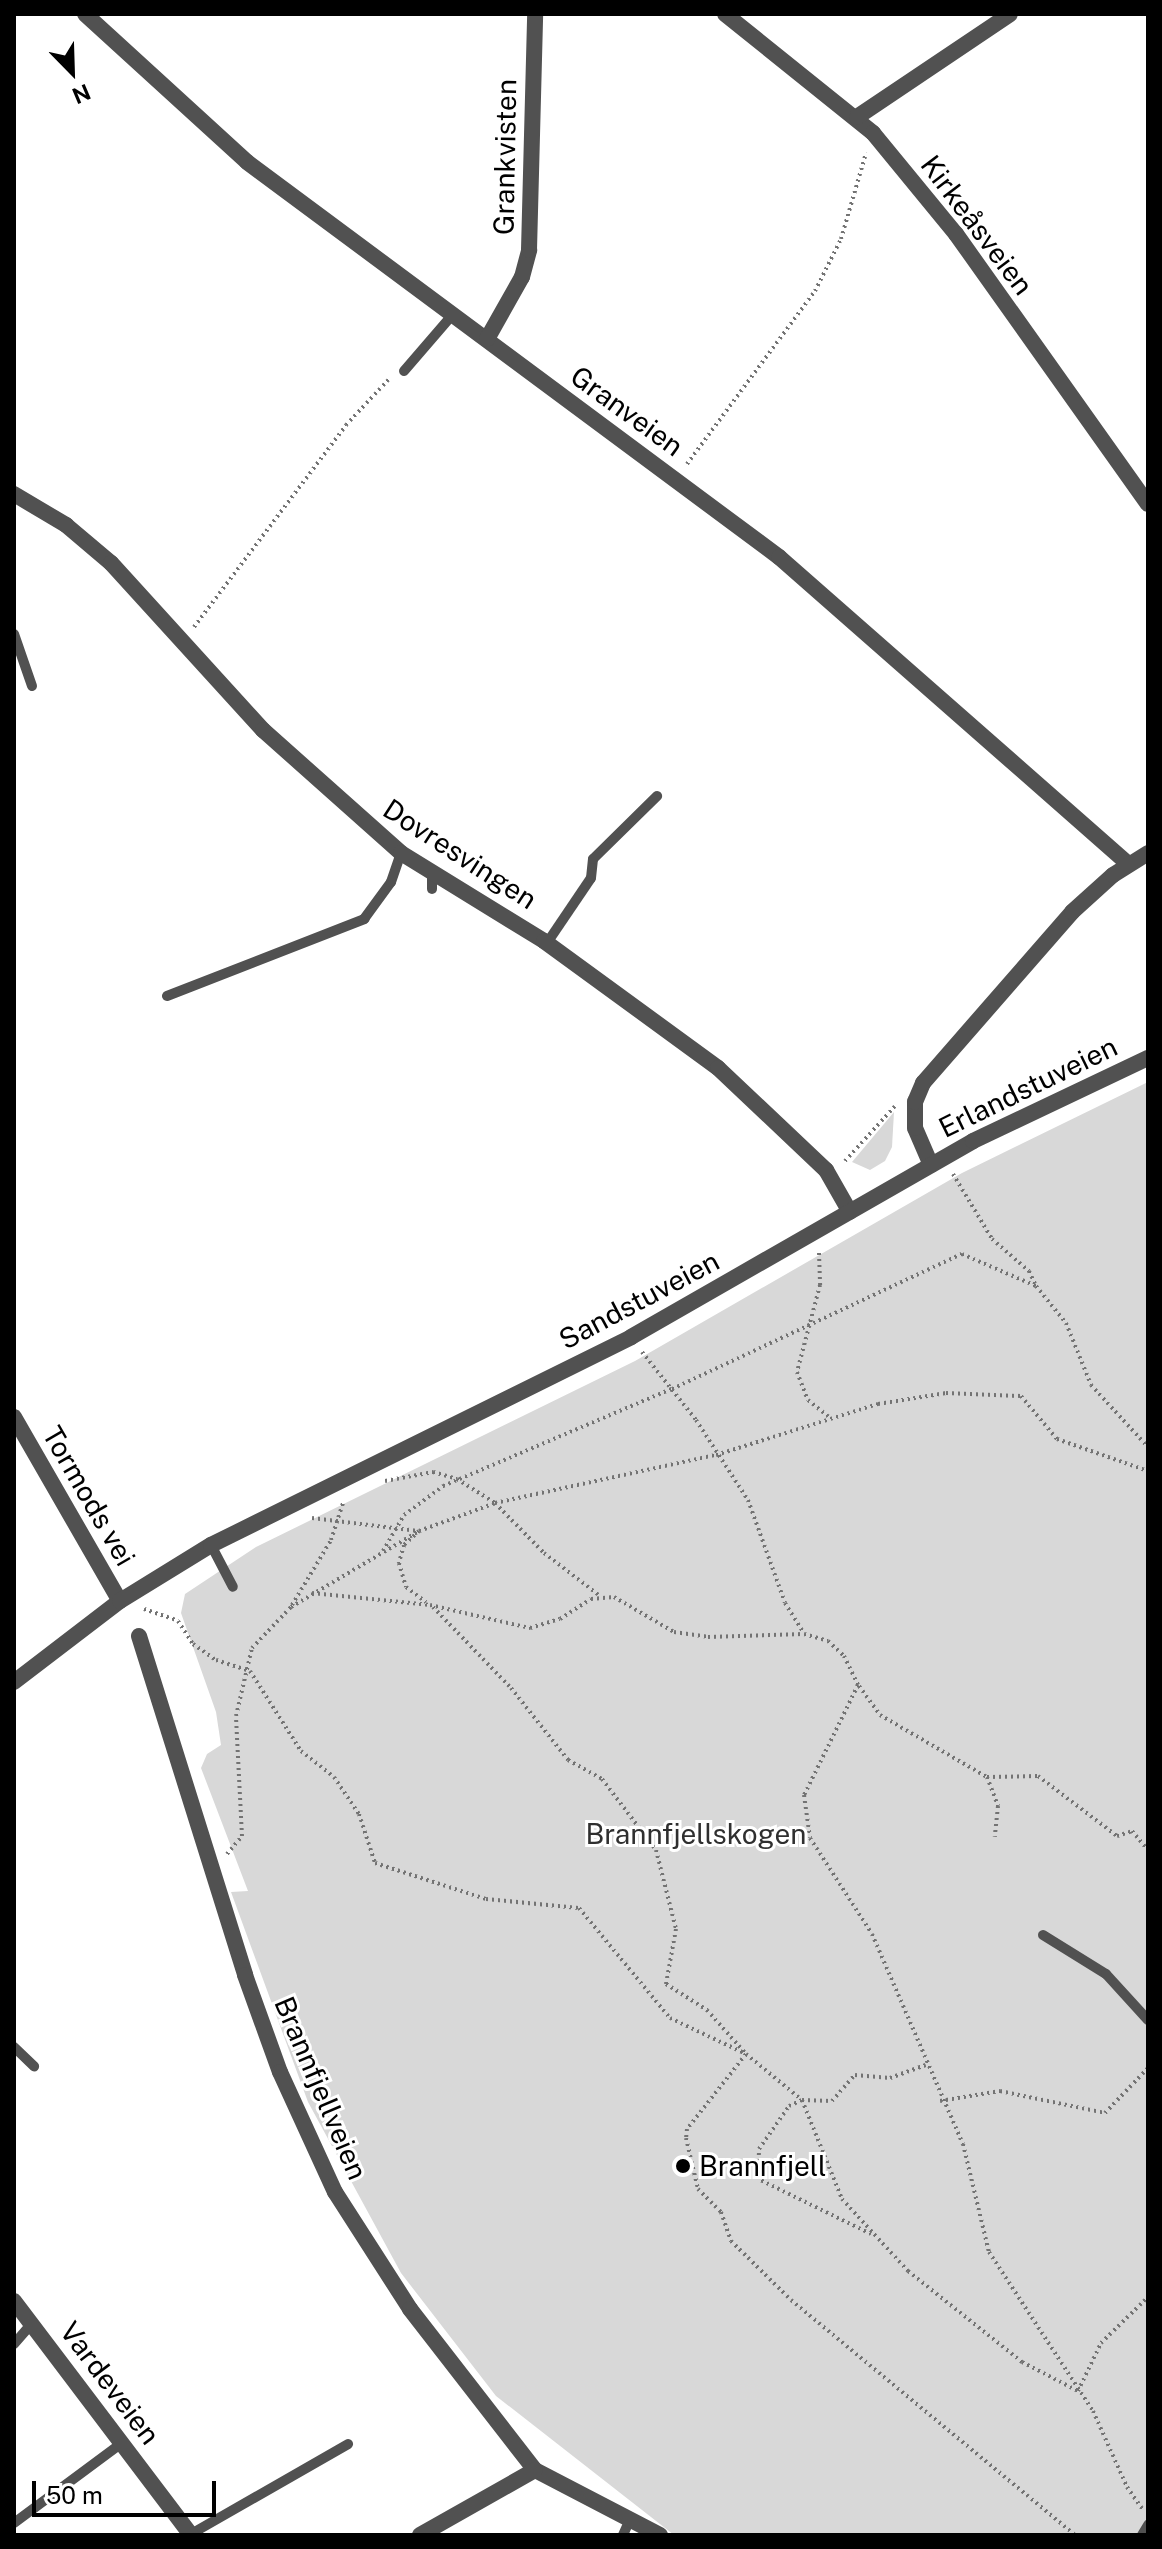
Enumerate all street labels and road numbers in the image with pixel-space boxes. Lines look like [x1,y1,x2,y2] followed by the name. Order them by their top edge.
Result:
[487,79,523,235] street label: Grankvisten
[914,149,1040,301] street label: Kirkeåsveien
[564,359,690,463] street label: Granveien
[377,792,543,916] street label: Dovresvingen
[933,1029,1123,1145] street label: Erlandstuveien
[553,1244,725,1356] street label: Sandstuveien
[35,1420,143,1572] street label: Tormods vei
[267,1991,375,2185] street label: Brannfjellveien
[53,2315,167,2451] street label: Vardeveien

